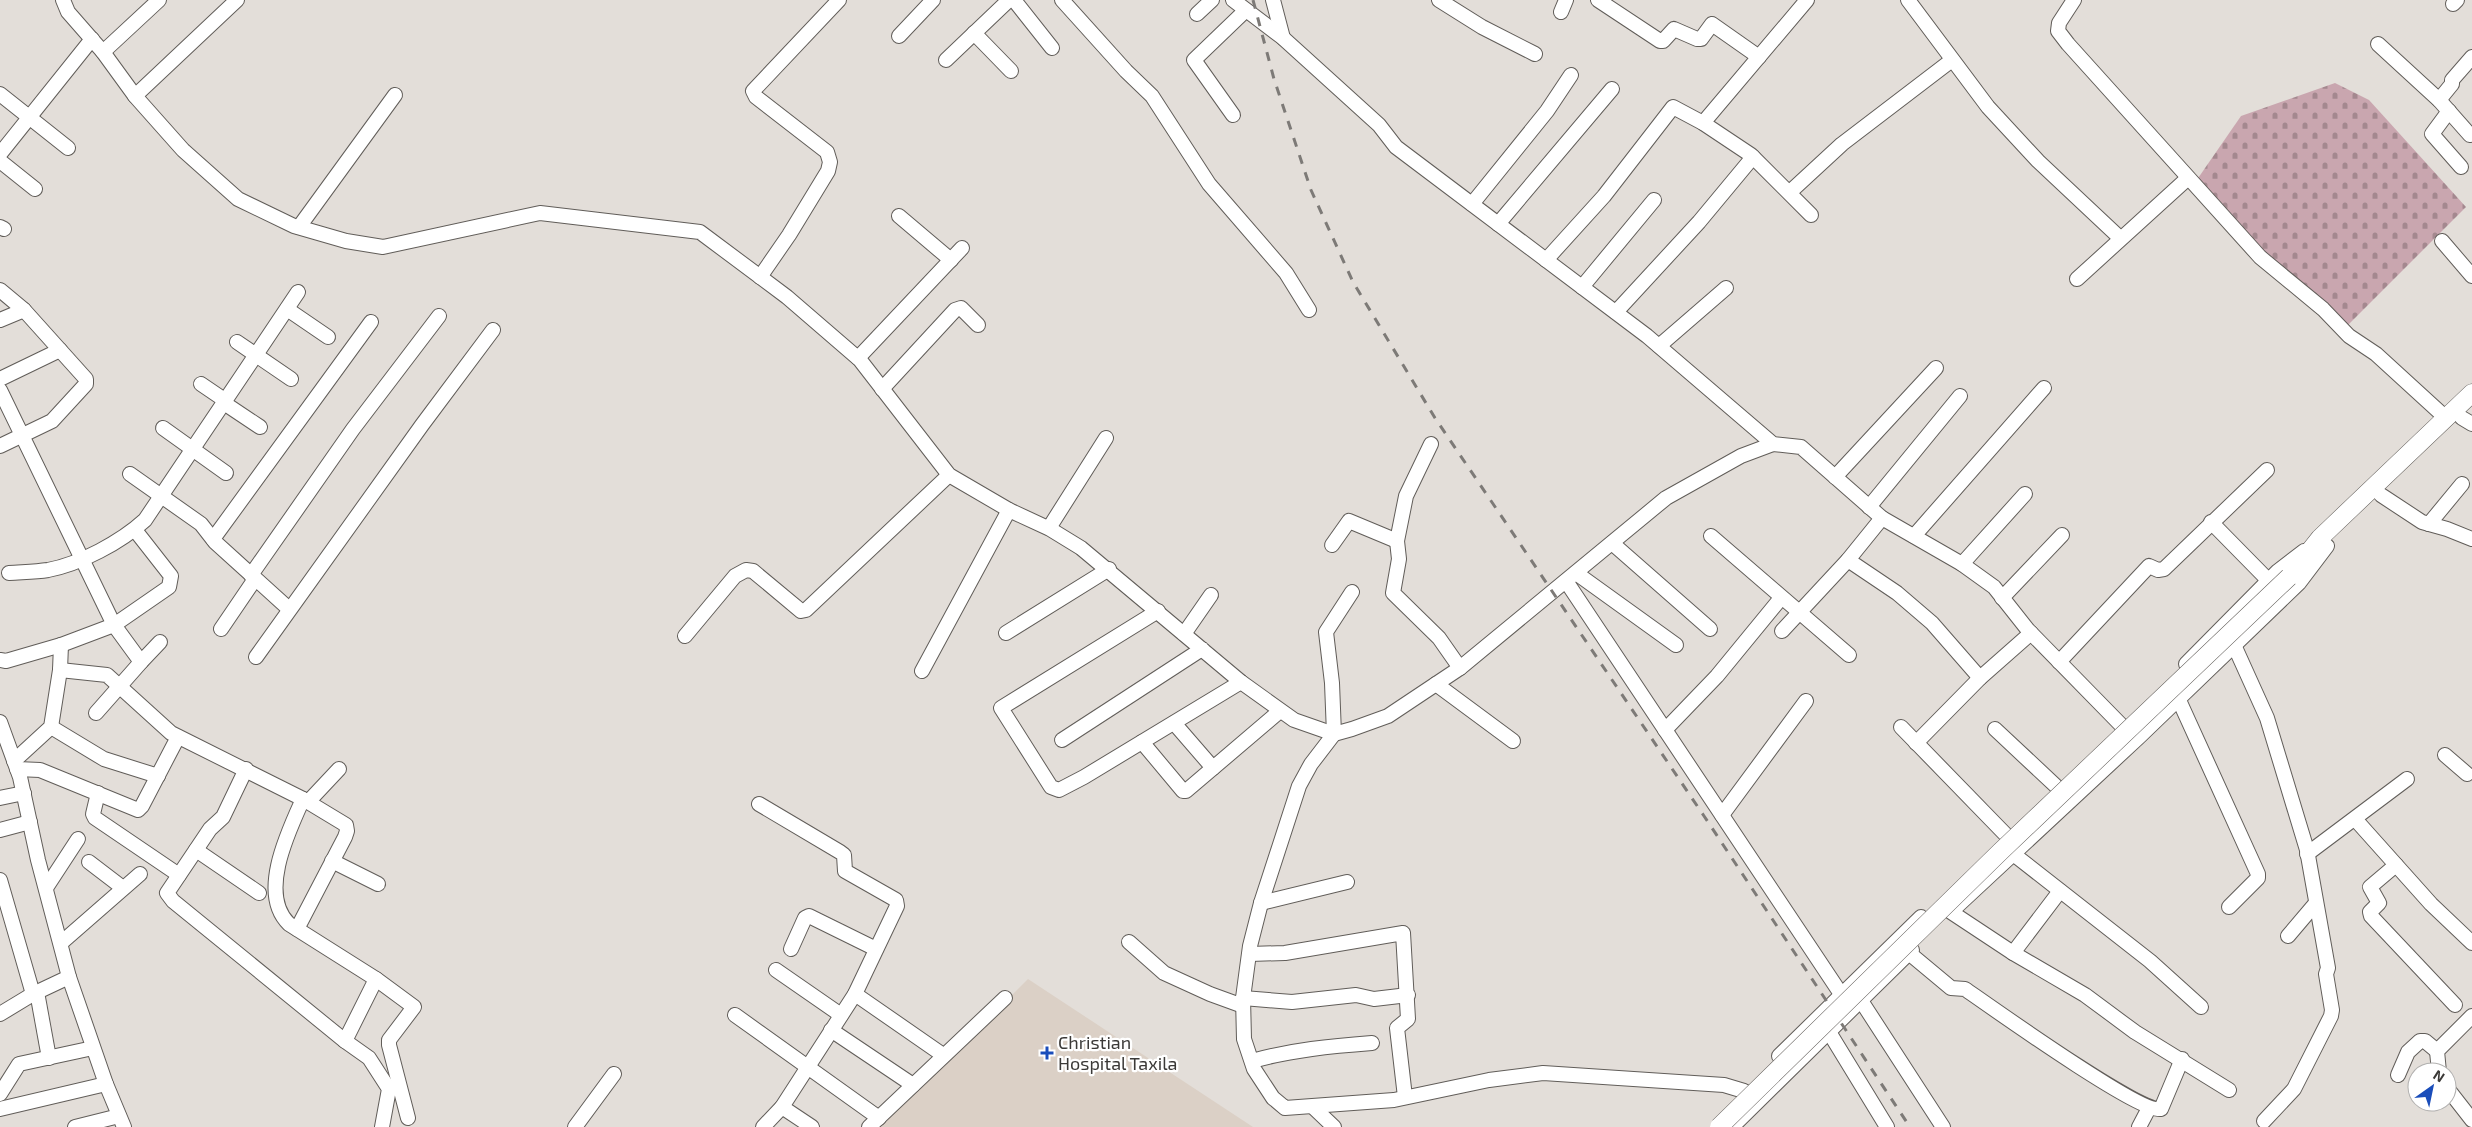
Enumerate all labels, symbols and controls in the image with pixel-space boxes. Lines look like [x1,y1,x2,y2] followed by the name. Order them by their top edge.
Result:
[1058,1031,1177,1074] place label: Christian Hospital Taxila
[1040,1046,1054,1060] marker: Christian Hospital Taxila
[2407,1062,2457,1112] north arrow
[2430,1066,2448,1086] text: N

